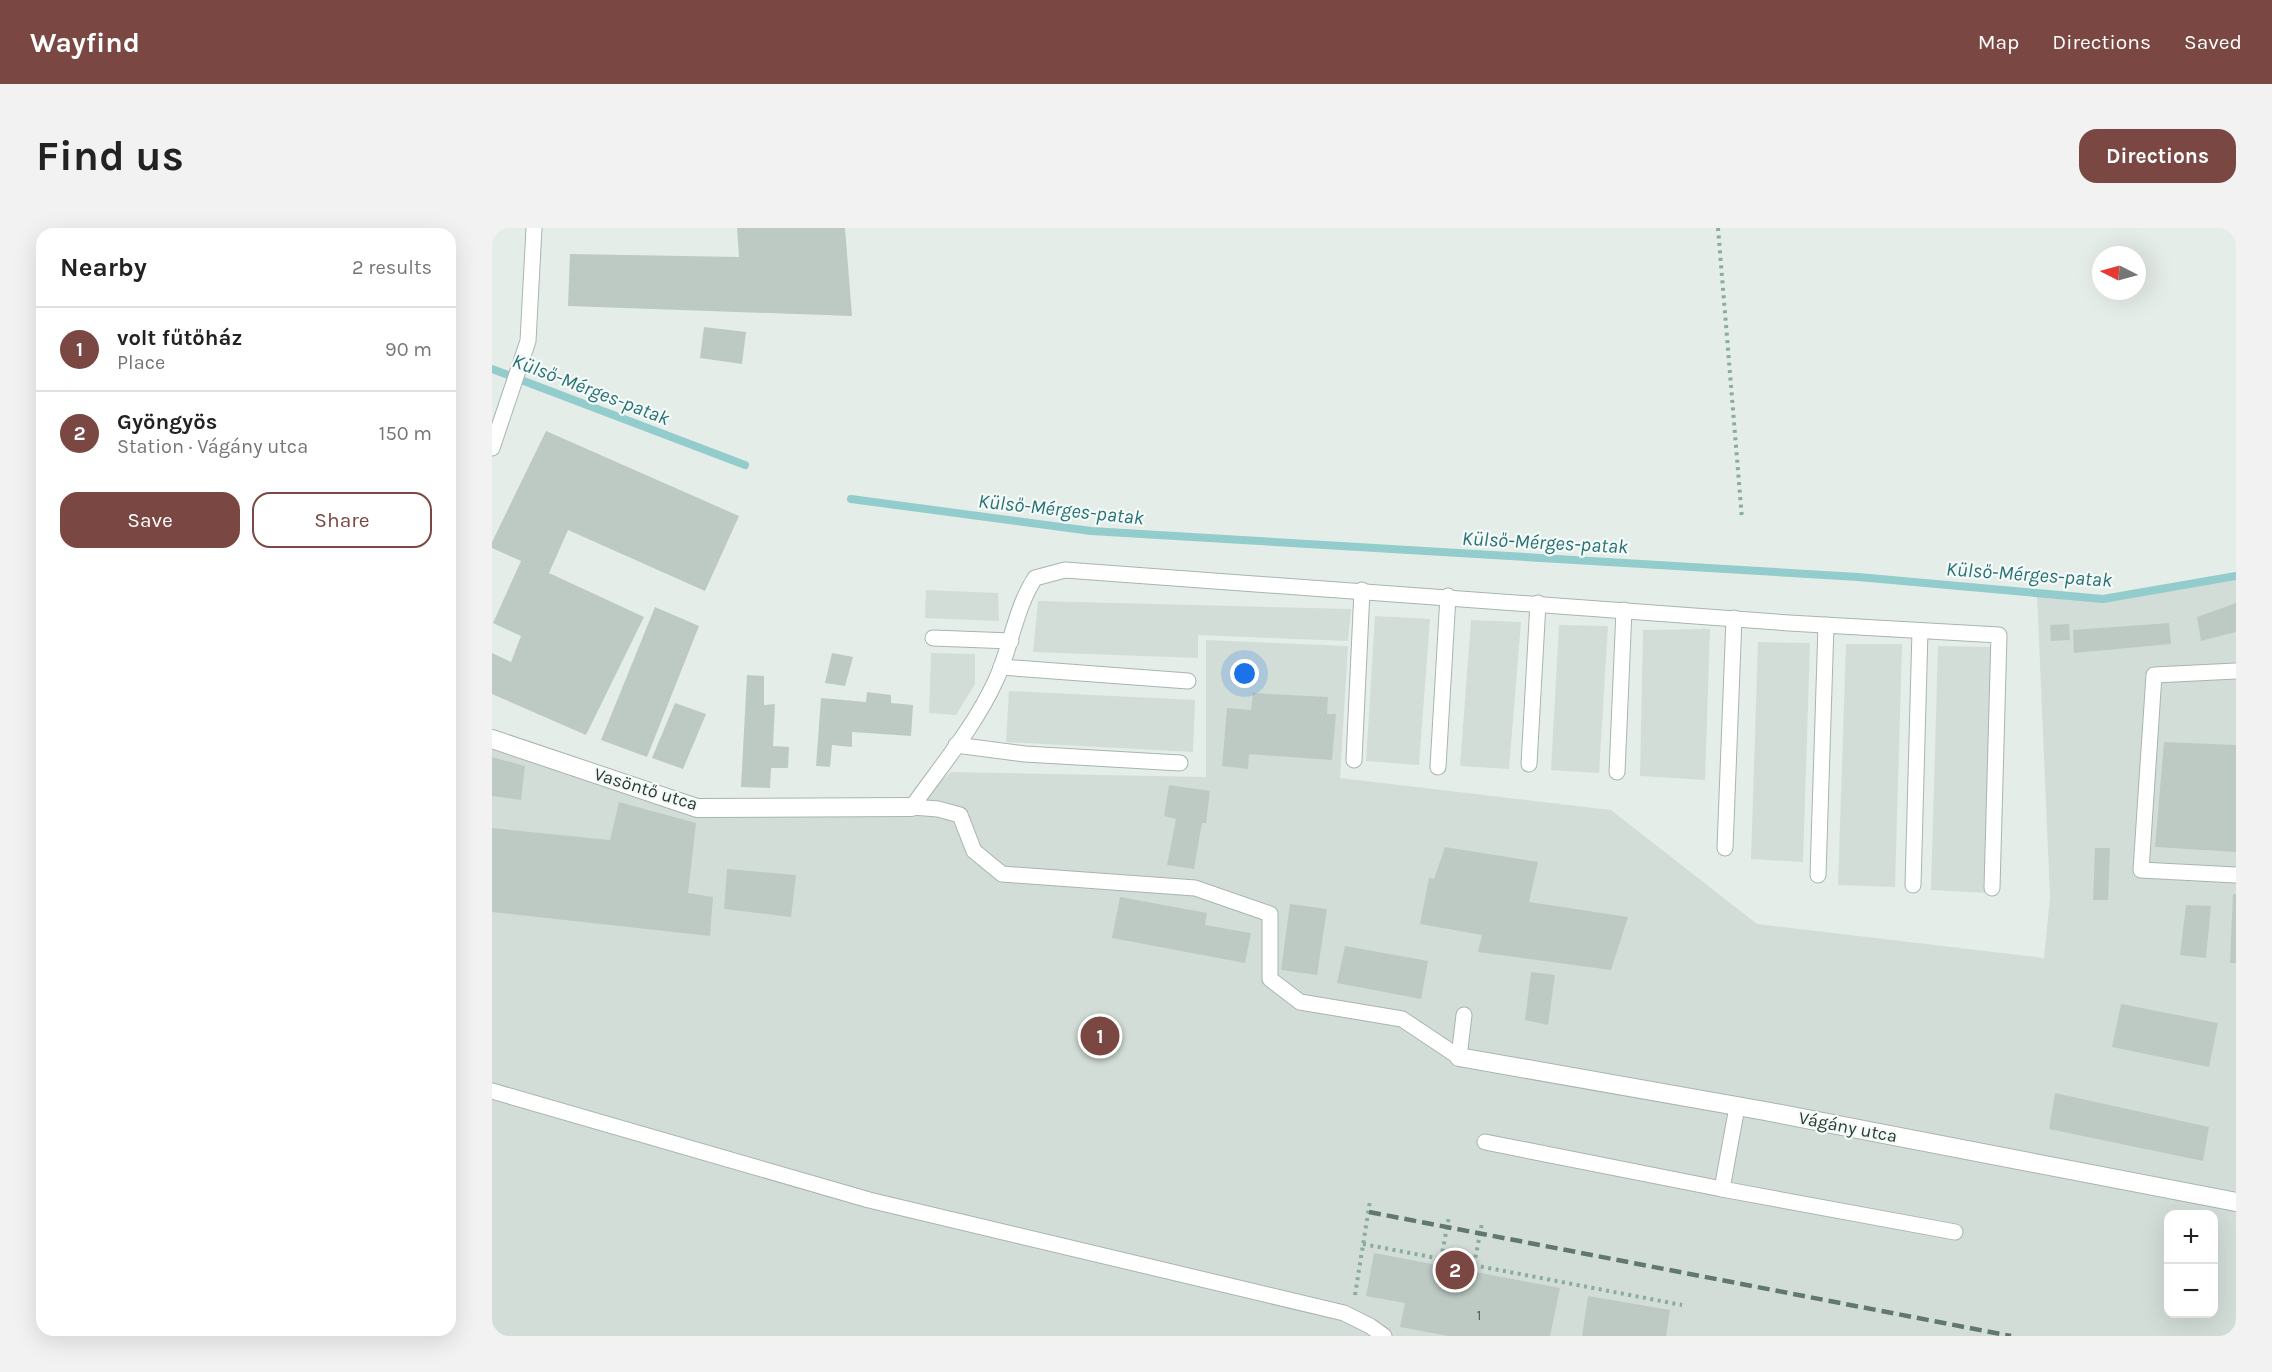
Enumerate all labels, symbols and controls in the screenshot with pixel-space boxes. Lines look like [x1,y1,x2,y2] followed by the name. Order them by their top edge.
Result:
[30,26,140,59] text: Wayfind
[1978,30,2019,54] text: Map
[2052,30,2151,54] text: Directions
[2184,30,2242,54] text: Saved
[2079,129,2236,183] button: Directions
[36,131,184,181] text: Find us
[2092,246,2146,300] north arrow
[60,252,147,283] text: Nearby
[352,256,432,279] text: 2 results
[117,325,242,351] text: volt fűtőház
[76,338,83,361] text: 1
[385,338,432,361] text: 90 m
[509,349,673,430] water label: Külső-Mérges-patak
[117,351,165,374] text: Place
[117,409,217,435] text: Gyöngyös
[73,422,86,445] text: 2
[379,422,432,445] text: 150 m
[117,435,308,458] text: Station · Vágány utca
[977,489,1146,530] water label: Külső-Mérges-patak
[60,492,240,548] button: Save
[252,492,432,548] button: Share
[1461,527,1630,558] water label: Külső-Mérges-patak
[1945,557,2114,592] water label: Külső-Mérges-patak
[1230,659,1259,688] your location
[591,763,701,815] street label: Vasöntő utca
[1080,1014,1120,1058] pin: 1
[1797,1107,1899,1147] street label: Vágány utca
[2164,1210,2218,1318] map controls
[2164,1210,2218,1264] button: +
[1436,1248,1474,1292] pin: 2
[2164,1264,2218,1318] button: −
[1477,1306,1481,1324] house number: 1

